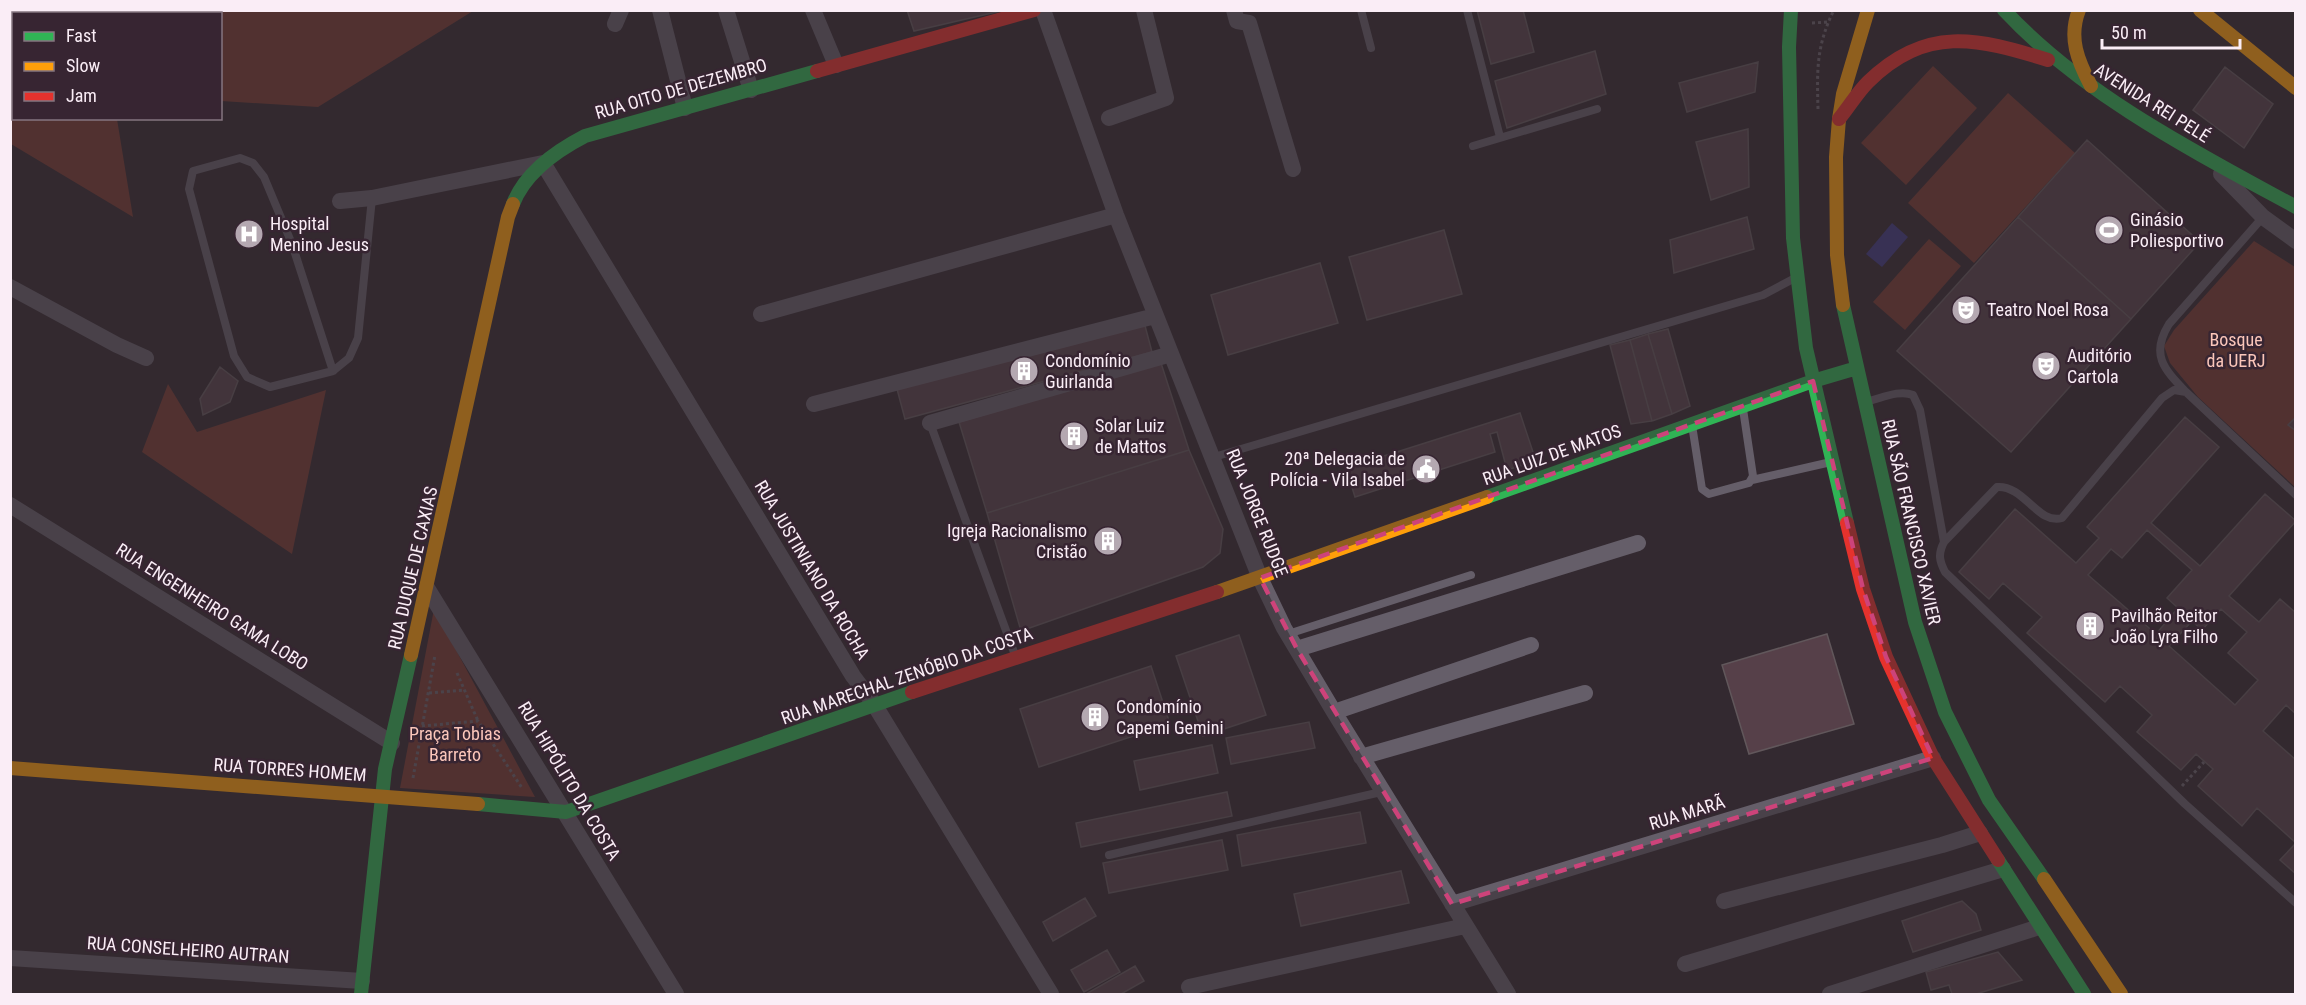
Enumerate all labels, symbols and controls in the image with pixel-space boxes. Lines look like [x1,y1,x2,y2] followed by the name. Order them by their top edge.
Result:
[12,12,222,120] legend
[2102,12,2240,50] scale bar
[2111,22,2146,43] text: 50 m
[66,25,97,46] text: Fast
[592,54,769,123] street label: RUA OITO DE DEZEMBRO
[66,55,101,76] text: Slow
[2091,59,2214,147] street label: AVENIDA REI PELÉ
[66,85,97,106] text: Jam
[2130,209,2224,251] place label: Ginásio Poliesportivo
[270,213,369,255] place label: Hospital Menino Jesus
[2093,214,2125,246] sports icon: Ginásio Poliesportivo
[233,218,265,250] hospital icon: Hospital Menino Jesus
[1950,294,1982,326] theatre icon: Teatro Noel Rosa
[1987,299,2109,320] place label: Teatro Noel Rosa
[2207,329,2266,371] park label: Bosque da UERJ
[2067,345,2132,387] place label: Auditório Cartola
[1045,350,1131,392] place label: Condomínio Guirlanda
[2030,350,2062,382] theatre icon: Auditório Cartola
[1008,355,1040,387] building icon: Condomínio Guirlanda
[1095,415,1166,457] place label: Solar Luiz de Mattos
[1878,417,1945,627] street label: RUA SÃO FRANCISCO XAVIER
[1058,420,1090,452] building icon: Solar Luiz de Mattos
[1480,420,1624,489] street label: RUA LUIZ DE MATOS
[1222,446,1293,580] street label: RUA JORGE RUDGE
[1270,448,1405,490] place label: 20ª Delegacia de Polícia - Vila Isabel
[1410,453,1442,485] public building icon: 20ª Delegacia de Polícia - Vila Isabel
[751,476,875,664] street label: RUA JUSTINIANO DA ROCHA
[384,484,441,651] street label: RUA DUQUE DE CAXIAS
[947,520,1087,562] place label: Igreja Racionalismo Cristão
[1092,525,1124,557] building icon: Igreja Racionalismo Cristão
[112,539,312,674] street label: RUA ENGENHEIRO GAMA LOBO
[2111,605,2218,647] place label: Pavilhão Reitor João Lyra Filho
[2074,610,2106,642] building icon: Pavilhão Reitor João Lyra Filho
[778,622,1036,729] street label: RUA MARECHAL ZENÓBIO DA COSTA
[1116,696,1224,738] place label: Condomínio Capemi Gemini
[514,698,625,864] street label: RUA HIPÓLITO DA COSTA
[1079,701,1111,733] building icon: Condomínio Capemi Gemini
[409,723,501,765] park label: Praça Tobias Barreto
[213,754,367,785] street label: RUA TORRES HOMEM
[1646,791,1728,834] street label: RUA MARÃ
[86,932,290,967] street label: RUA CONSELHEIRO AUTRAN

